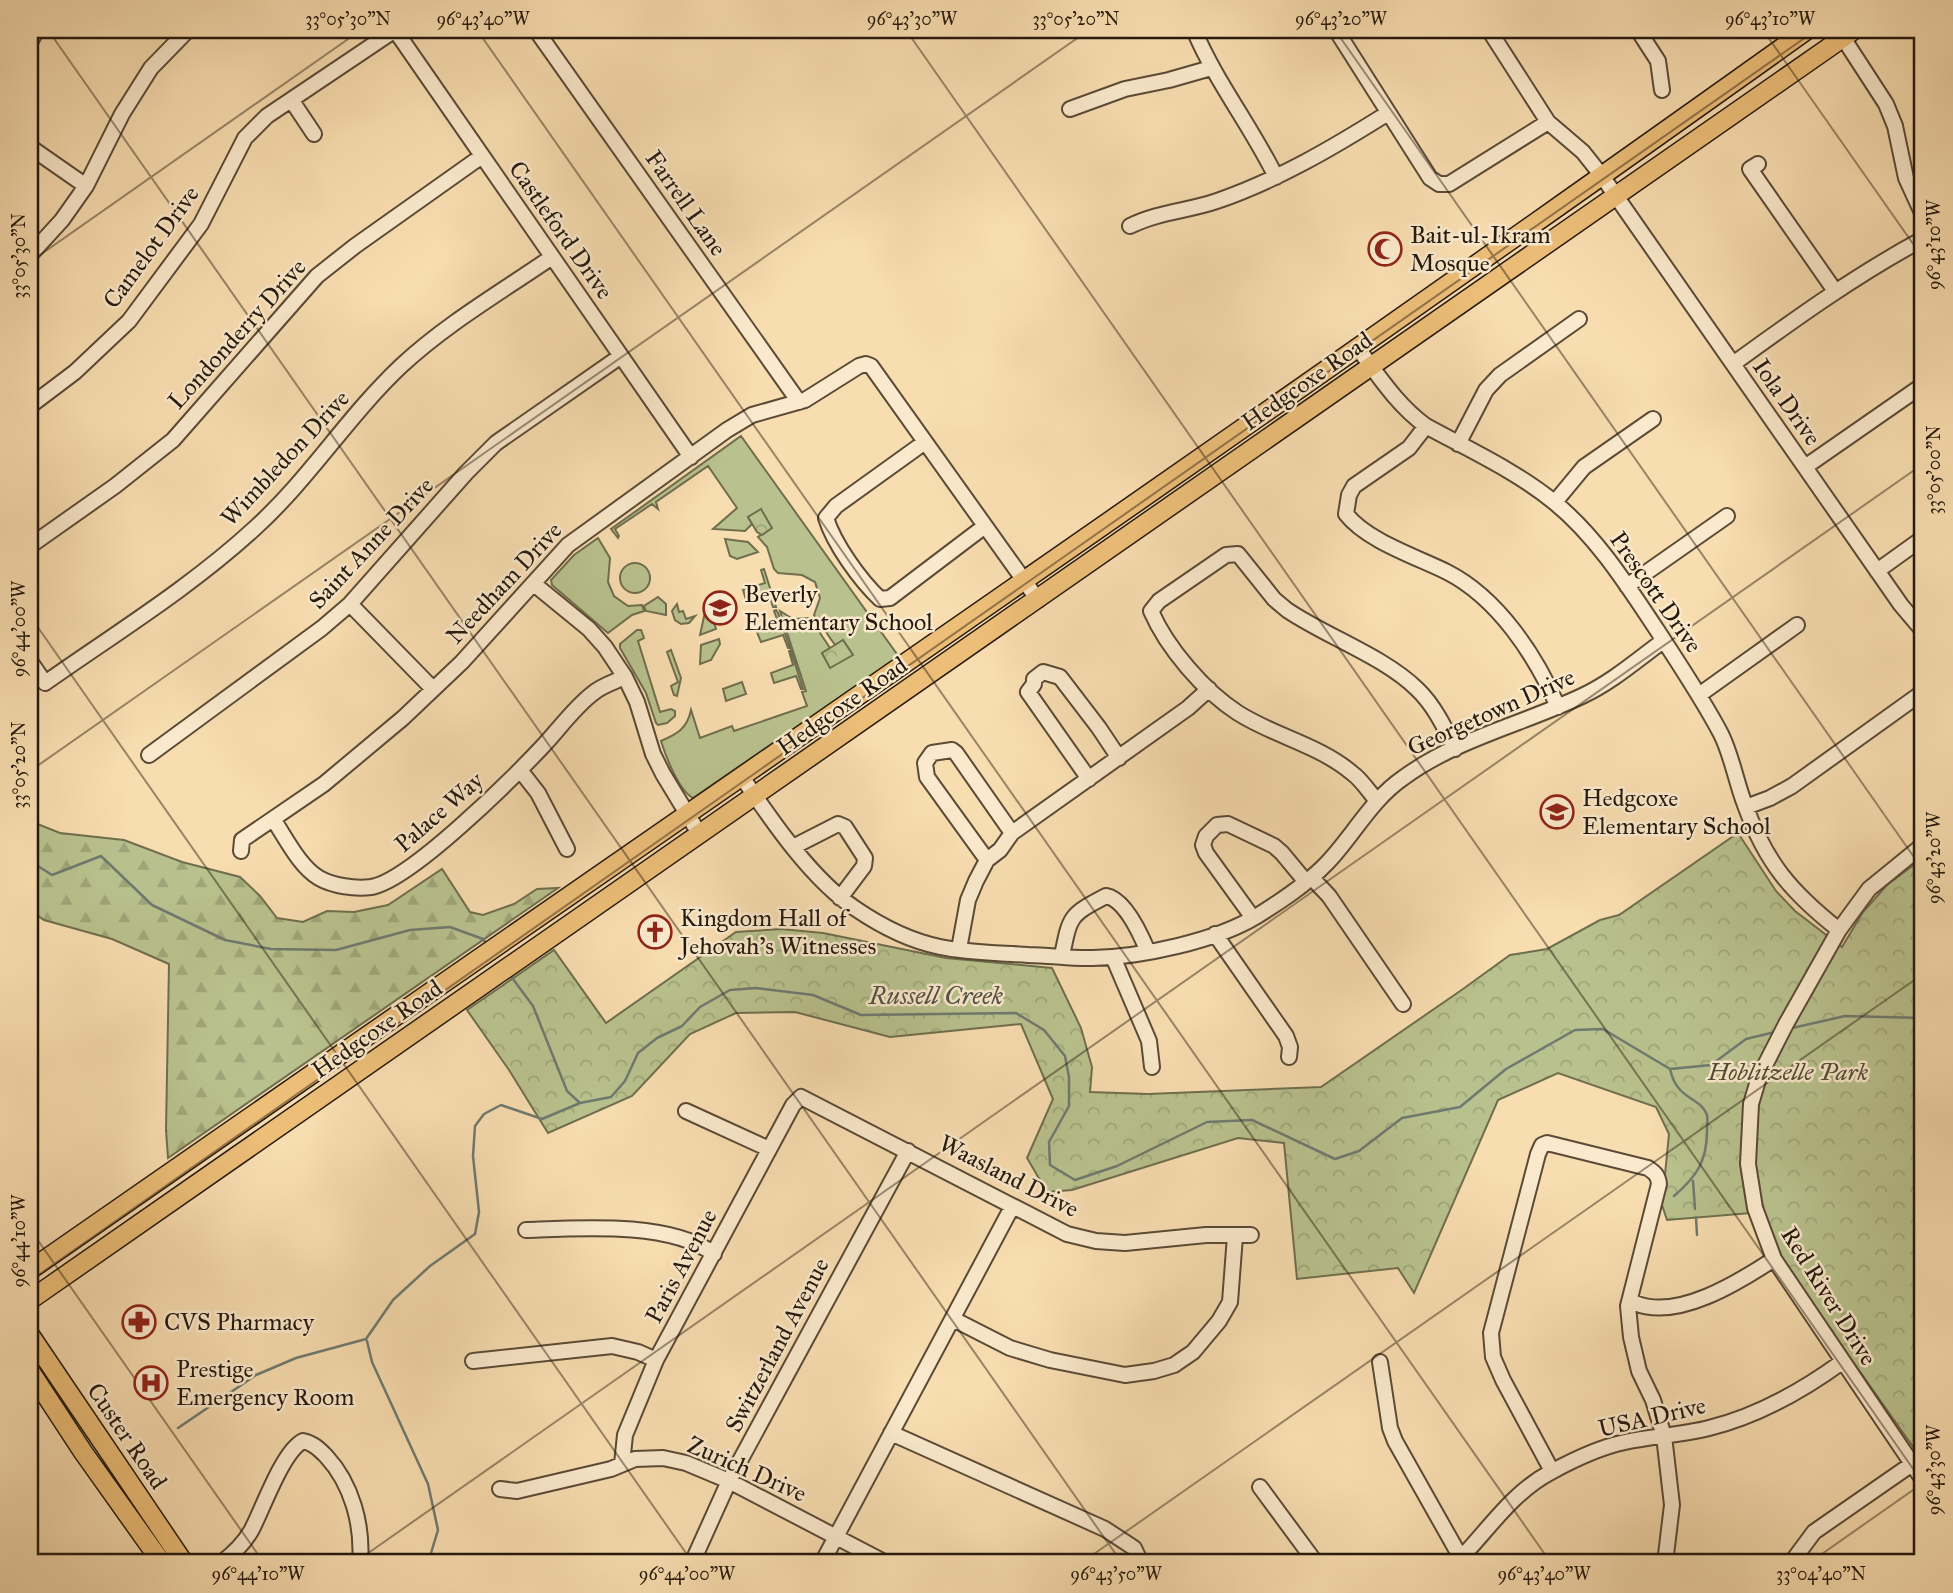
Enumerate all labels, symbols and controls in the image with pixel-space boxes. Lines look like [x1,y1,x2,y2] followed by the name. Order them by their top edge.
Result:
[305,8,391,30] text: 33°05'30"N
[436,8,530,30] text: 96°43'40"W
[867,8,958,30] text: 96°43'30"W
[1032,8,1120,30] text: 33°05'20"N
[1295,8,1388,30] text: 96°43'20"W
[1725,8,1816,30] text: 96°43'10"W
[639,144,733,262] street label: Farrell Lane
[502,155,620,305] street label: Castleford Drive
[96,180,206,314] street label: Camelot Drive
[1923,199,1945,290] text: 96°43'10"W
[8,213,30,299] text: 33°05'30"N
[1410,220,1551,278] place label: Bait-ul-Ikram Mosque
[1366,230,1404,268] mosque icon: Bait-ul-Ikram Mosque
[162,253,312,415] street label: Londonderry Drive
[1236,325,1378,437] street label: Hedgcoxe Road
[1746,353,1828,451] street label: Iola Drive
[214,384,356,532] street label: Wimbledon Drive
[1923,426,1945,514] text: 33°05'00"N
[302,471,440,615] street label: Saint Anne Drive
[440,516,568,650] street label: Needham Drive
[1603,526,1709,658] street label: Prescott Drive
[744,579,933,637] place label: Beverly Elementary School
[8,580,30,677] text: 96°44'00"W
[701,589,739,627] school or university icon: Beverly Elementary School
[771,650,913,762] street label: Hedgcoxe Road
[1403,662,1579,762] street label: Georgetown Drive
[8,721,30,809] text: 33°05'20"N
[388,765,490,859] street label: Palace Way
[1582,783,1771,841] place label: Hedgcoxe Elementary School
[1538,793,1576,831] school or university icon: Hedgcoxe Elementary School
[1923,811,1945,904] text: 96°43'20"W
[677,903,876,961] place label: Kingdom Hall of Jehovah's Witnesses
[636,913,674,951] church icon: Kingdom Hall of Jehovah's Witnesses
[306,973,448,1085] street label: Hedgcoxe Road
[868,979,1004,1011] water label: Russell Creek
[1707,1057,1869,1087] park label: Hoblitzelle Park
[934,1128,1084,1224] street label: Waasland Drive
[8,1194,30,1287] text: 96°44'10"W
[638,1204,724,1328] street label: Paris Avenue
[1774,1221,1884,1371] street label: Red River Drive
[718,1253,836,1437] street label: Switzerland Avenue
[120,1303,158,1341] pharmacy icon: CVS Pharmacy
[164,1307,315,1337] place label: CVS Pharmacy
[176,1354,354,1412] place label: Prestige Emergency Room
[132,1364,170,1402] hospital icon: Prestige Emergency Room
[81,1377,173,1495] street label: Custer Road
[1595,1390,1709,1444] street label: USA Drive
[1923,1424,1945,1515] text: 96°43'30"W
[683,1429,811,1509] street label: Zurich Drive
[212,1563,305,1585] text: 96°44'10"W
[639,1563,736,1585] text: 96°44'00"W
[1070,1563,1163,1585] text: 96°43'50"W
[1497,1563,1591,1585] text: 96°43'40"W
[1776,1563,1866,1585] text: 33°04'40"N

